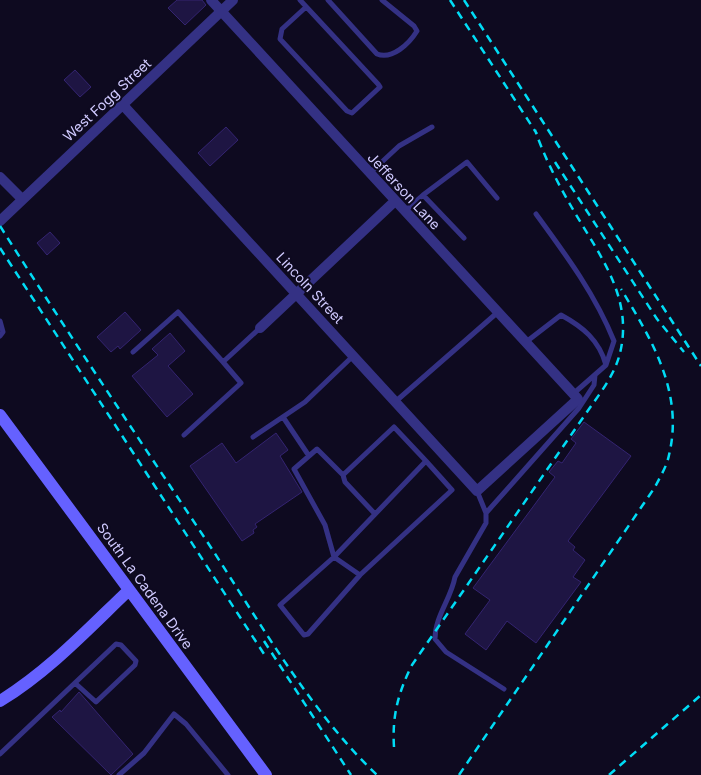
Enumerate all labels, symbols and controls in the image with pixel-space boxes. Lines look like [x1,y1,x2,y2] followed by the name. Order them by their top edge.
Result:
[59,54,154,145] street label: West Fogg Street
[364,149,444,233] street label: Jefferson Lane
[273,249,348,327] street label: Lincoln Street
[94,519,197,652] street label: South La Cadena Drive

